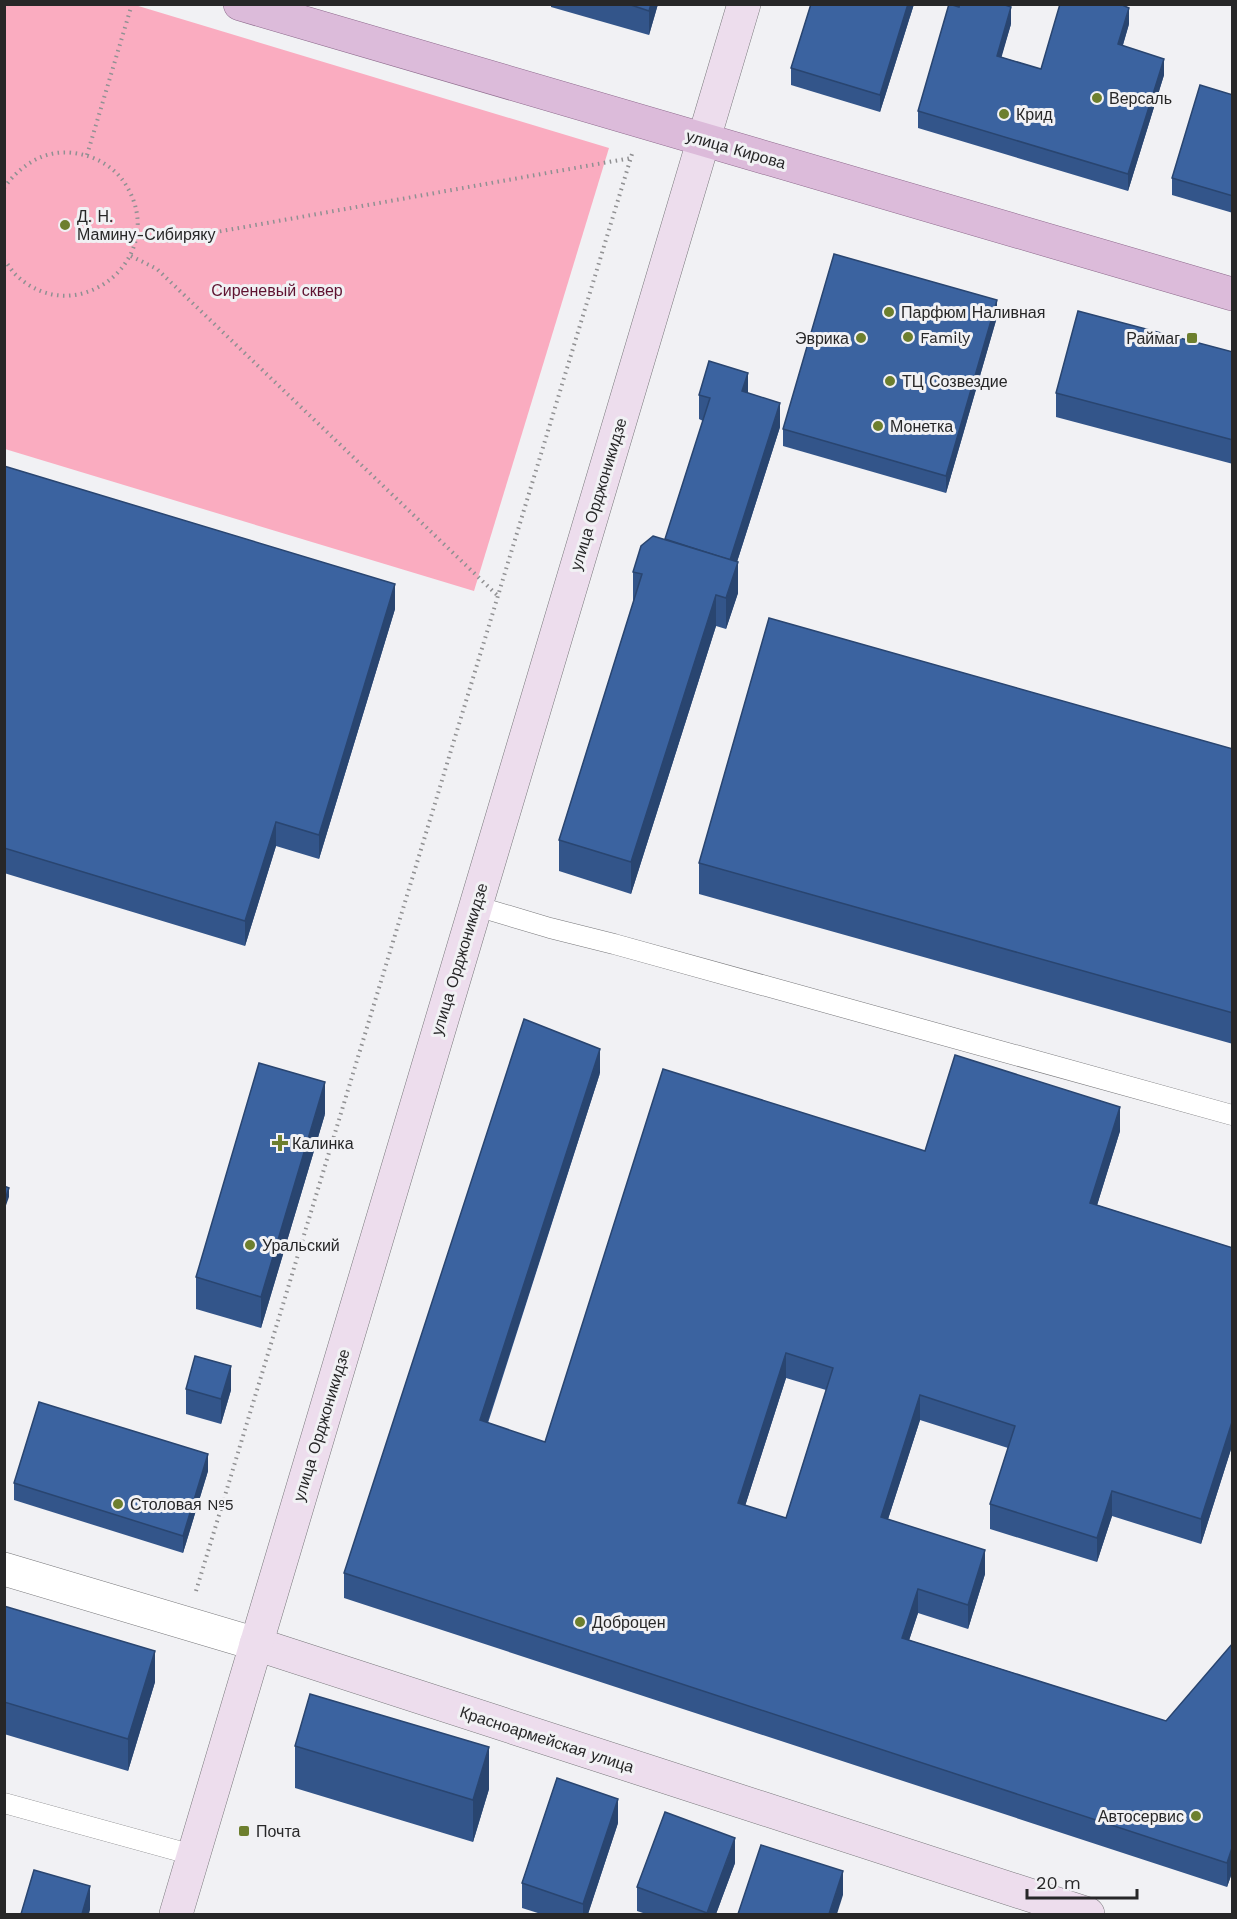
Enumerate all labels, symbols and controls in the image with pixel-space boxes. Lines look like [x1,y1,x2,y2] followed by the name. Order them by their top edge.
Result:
[1109,89,1172,108] place label: Версаль
[1090,91,1104,105] marker: Версаль
[1016,105,1053,124] place label: Крид
[997,107,1011,121] marker: Крид
[684,126,788,173] street label: улица Кирова
[77,207,216,244] place label: Д. Н. Мамину-Сибиряку
[58,218,72,232] marker: Д. Н. Мамину-Сибиряку
[211,281,343,300] park label: Сиреневый сквер
[901,303,1045,322] place label: Парфюм Наливная
[882,305,896,319] marker: Парфюм Наливная
[920,328,971,347] place label: Family
[795,329,849,348] place label: Эврика
[1126,329,1180,348] place label: Раймаг
[901,330,915,344] marker: Family
[854,331,868,345] marker: Эврика
[1185,331,1199,345] marker: Раймаг
[902,372,1008,391] place label: ТЦ Созвездие
[883,374,897,388] marker: ТЦ Созвездие
[566,416,631,573] street label: улица Орджоникидзе
[890,417,953,436] place label: Монетка
[871,419,885,433] marker: Монетка
[427,881,492,1038] street label: улица Орджоникидзе
[292,1134,354,1153] place label: Калинка
[273,1136,287,1150] marker: Калинка
[262,1236,340,1255] place label: Уральский
[243,1238,257,1252] marker: Уральский
[289,1347,354,1504] street label: улица Орджоникидзе
[130,1495,234,1514] place label: Столовая №5
[111,1497,125,1511] marker: Столовая №5
[592,1613,666,1632] place label: Доброцен
[573,1615,587,1629] marker: Доброцен
[457,1702,636,1777] street label: Красноармейская улица
[1098,1807,1184,1826] place label: Автосервис
[1189,1809,1203,1823] marker: Автосервис
[256,1822,301,1841] place label: Почта
[237,1824,251,1838] marker: Почта
[1027,1862,1136,1900] scale bar
[1036,1872,1081,1893] text: 20 m

